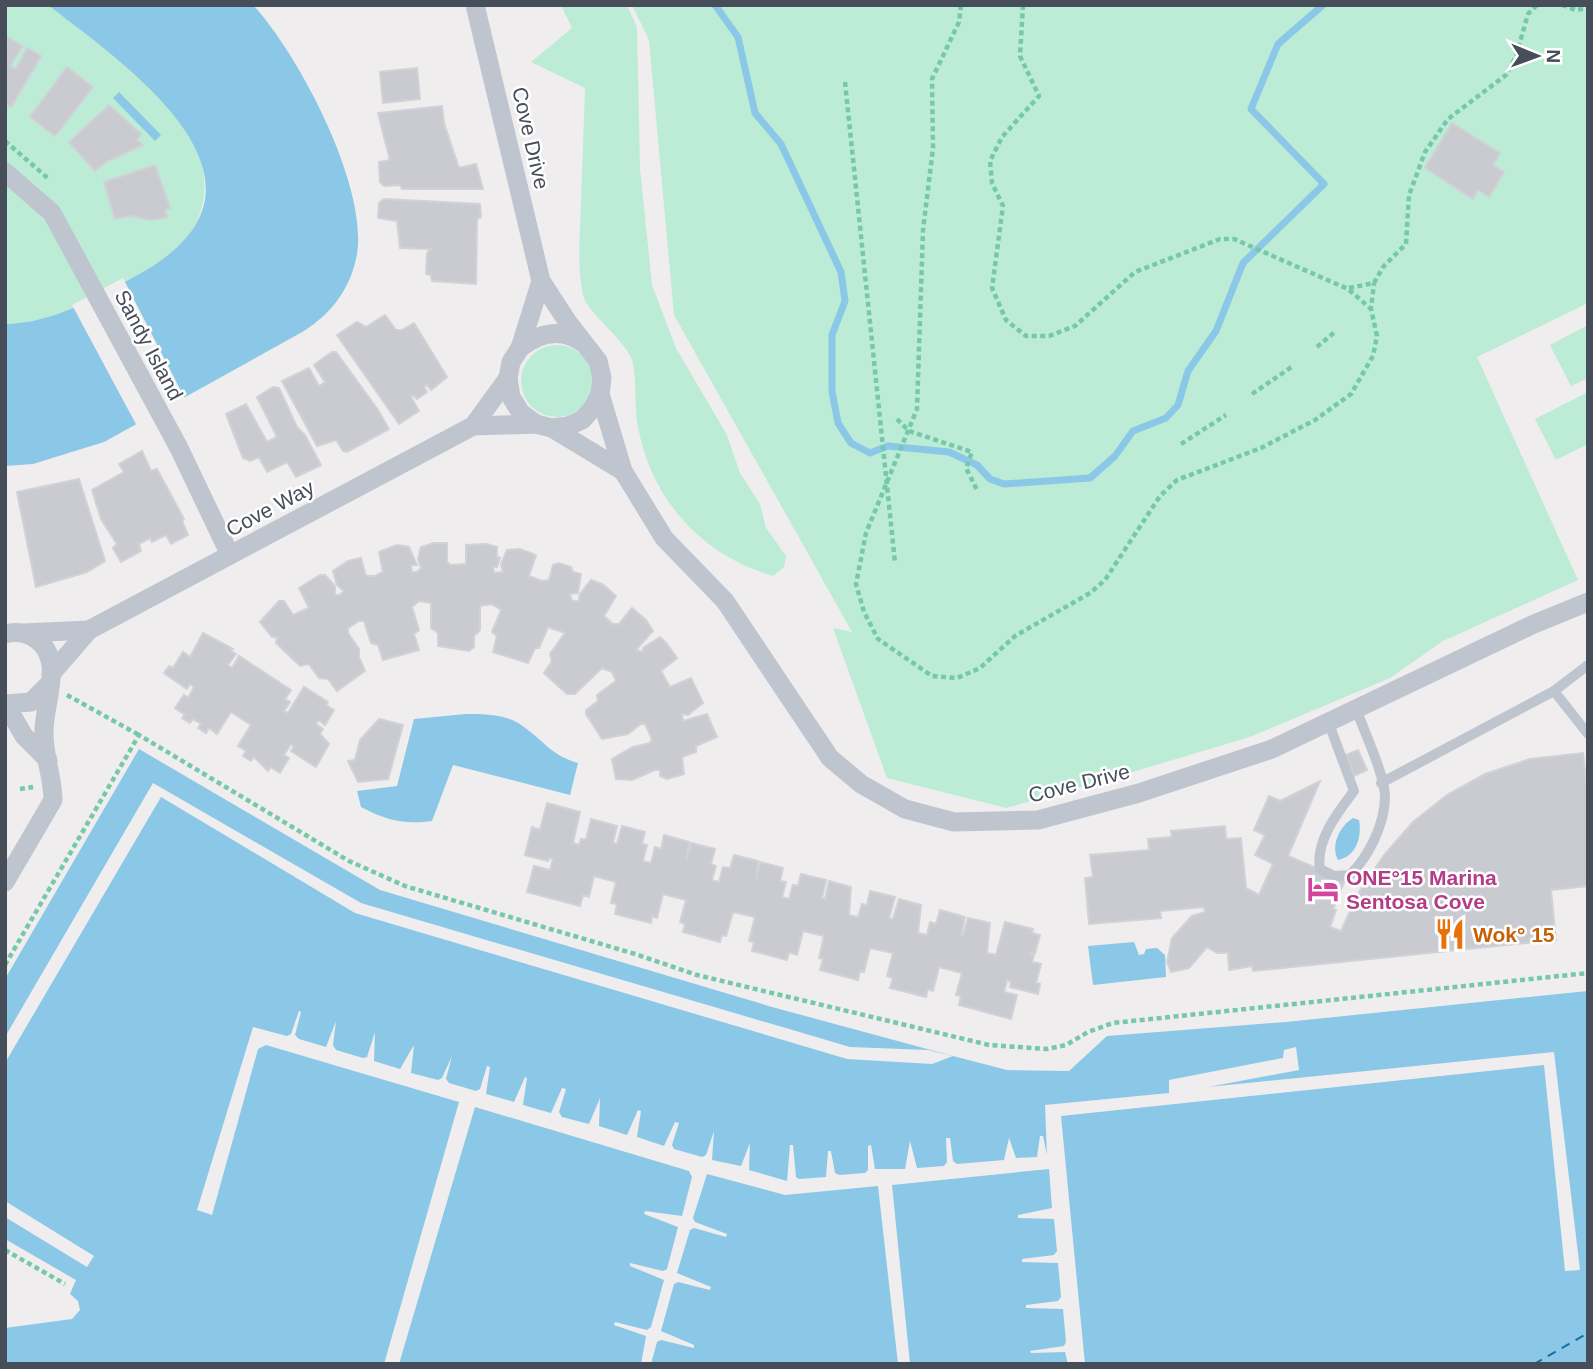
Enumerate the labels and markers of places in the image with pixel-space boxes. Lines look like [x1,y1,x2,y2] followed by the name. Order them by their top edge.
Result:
[1346,866,1497,913] place label: ONE°15 Marina Sentosa Cove
[1306,872,1340,906] hotel icon: ONE°15 Marina Sentosa Cove
[1433,917,1467,951] restaurant icon: Wok° 15
[1473,923,1555,946] place label: Wok° 15

